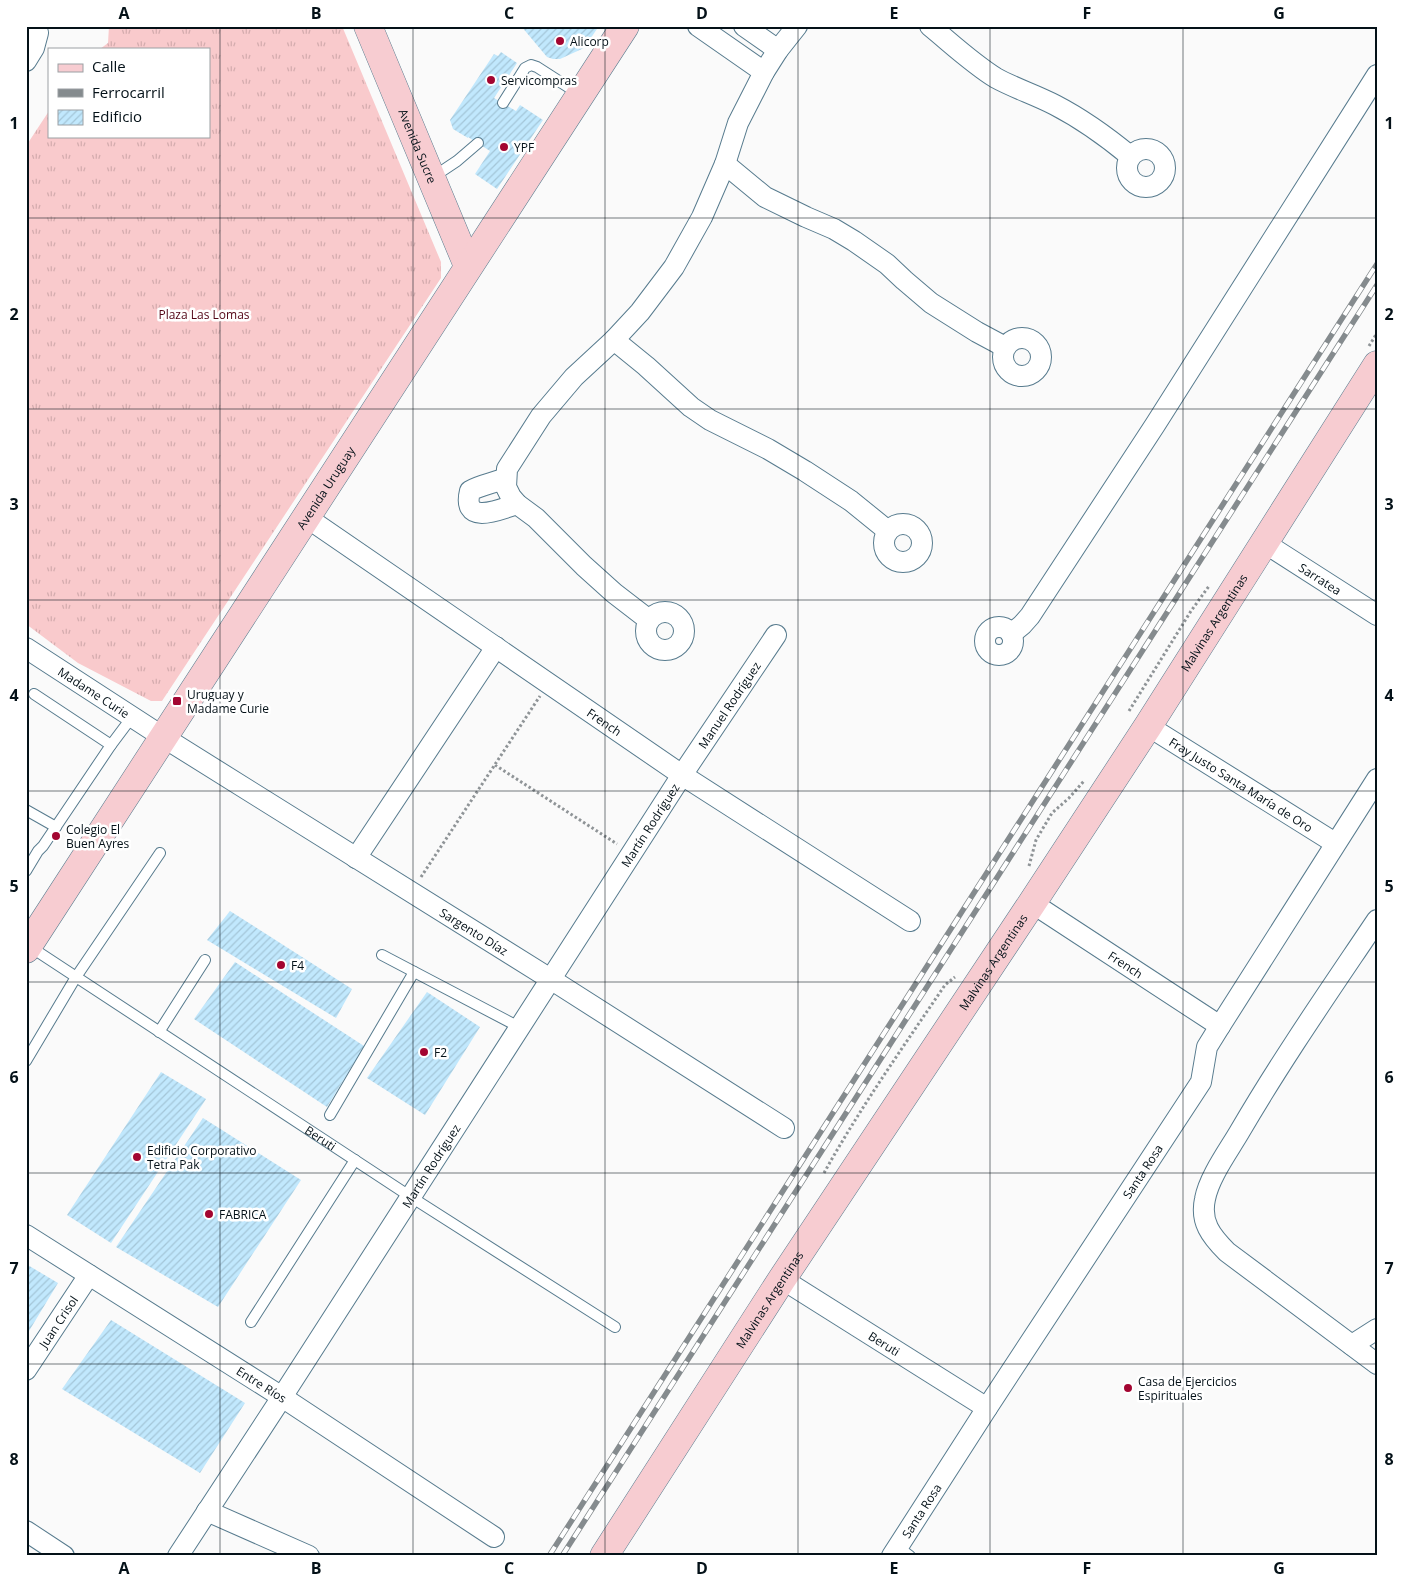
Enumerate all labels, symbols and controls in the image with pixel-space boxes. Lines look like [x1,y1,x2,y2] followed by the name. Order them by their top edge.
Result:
[118,2,130,24] text: A
[311,2,321,24] text: B
[504,2,514,24] text: C
[696,2,708,24] text: D
[890,2,899,24] text: E
[1083,2,1091,24] text: F
[1273,2,1285,24] text: G
[570,33,609,50] place label: Alicorp
[554,35,566,47] marker: Alicorp
[48,48,210,138] legend
[92,56,126,76] text: Calle
[501,72,577,89] place label: Servicompras
[485,74,497,86] marker: Servicompras
[92,82,165,102] text: Ferrocarril
[92,106,142,126] text: Edificio
[395,106,441,186] street label: Avenida Sucre
[9,112,19,134] text: 1
[1384,112,1394,134] text: 1
[514,139,534,156] place label: YPF
[498,141,510,153] marker: YPF
[9,303,19,325] text: 2
[1384,303,1394,325] text: 2
[158,306,250,323] park label: Plaza Las Lomas
[292,442,359,532] street label: Avenida Uruguay
[9,493,19,515] text: 3
[1384,493,1394,515] text: 3
[1296,559,1345,599] street label: Sarratea
[1176,570,1251,675] street label: Malvinas Argentinas
[694,658,765,752] street label: Manuel Rodríguez
[55,663,133,722] street label: Madame Curie
[9,684,19,706] text: 4
[1384,684,1394,706] text: 4
[187,686,269,717] place label: Uruguay y Madame Curie
[171,695,183,707] marker: Uruguay y Madame Curie
[584,704,625,740] street label: French
[1166,733,1316,836] street label: Fray Justo Santa María de Oro
[617,780,683,870] street label: Martín Rodríguez
[66,821,130,852] place label: Colegio El Buen Ayres
[50,830,62,842] marker: Colegio El Buen Ayres
[9,875,19,897] text: 5
[1384,875,1394,897] text: 5
[437,904,512,959] street label: Sargento Díaz
[955,910,1031,1014] street label: Malvinas Argentinas
[1105,947,1146,982] street label: French
[291,957,304,974] place label: F4
[275,959,287,971] marker: F4
[434,1044,447,1061] place label: F2
[418,1046,430,1058] marker: F2
[9,1066,19,1088] text: 6
[1384,1066,1394,1088] text: 6
[398,1120,464,1211] street label: Martín Rodríguez
[302,1121,340,1154] street label: Beruti
[1118,1141,1166,1202] street label: Santa Rosa
[147,1142,257,1173] place label: Edificio Corporativo Tetra Pak
[131,1151,143,1163] marker: Edificio Corporativo Tetra Pak
[219,1206,267,1223] place label: FABRICA
[203,1208,215,1220] marker: FABRICA
[731,1247,807,1351] street label: Malvinas Argentinas
[9,1257,19,1279] text: 7
[1384,1257,1394,1279] text: 7
[34,1292,82,1352] street label: Juan Crisol
[865,1327,903,1360] street label: Beruti
[233,1362,290,1407] street label: Entre Ríos
[1138,1373,1237,1404] place label: Casa de Ejercicios Espirituales
[1122,1382,1134,1394] marker: Casa de Ejercicios Espirituales
[9,1448,19,1470] text: 8
[1384,1448,1394,1470] text: 8
[897,1480,945,1541] street label: Santa Rosa
[118,1557,130,1579] text: A
[311,1557,321,1579] text: B
[504,1557,514,1579] text: C
[696,1557,708,1579] text: D
[890,1557,899,1579] text: E
[1083,1557,1091,1579] text: F
[1273,1557,1285,1579] text: G

